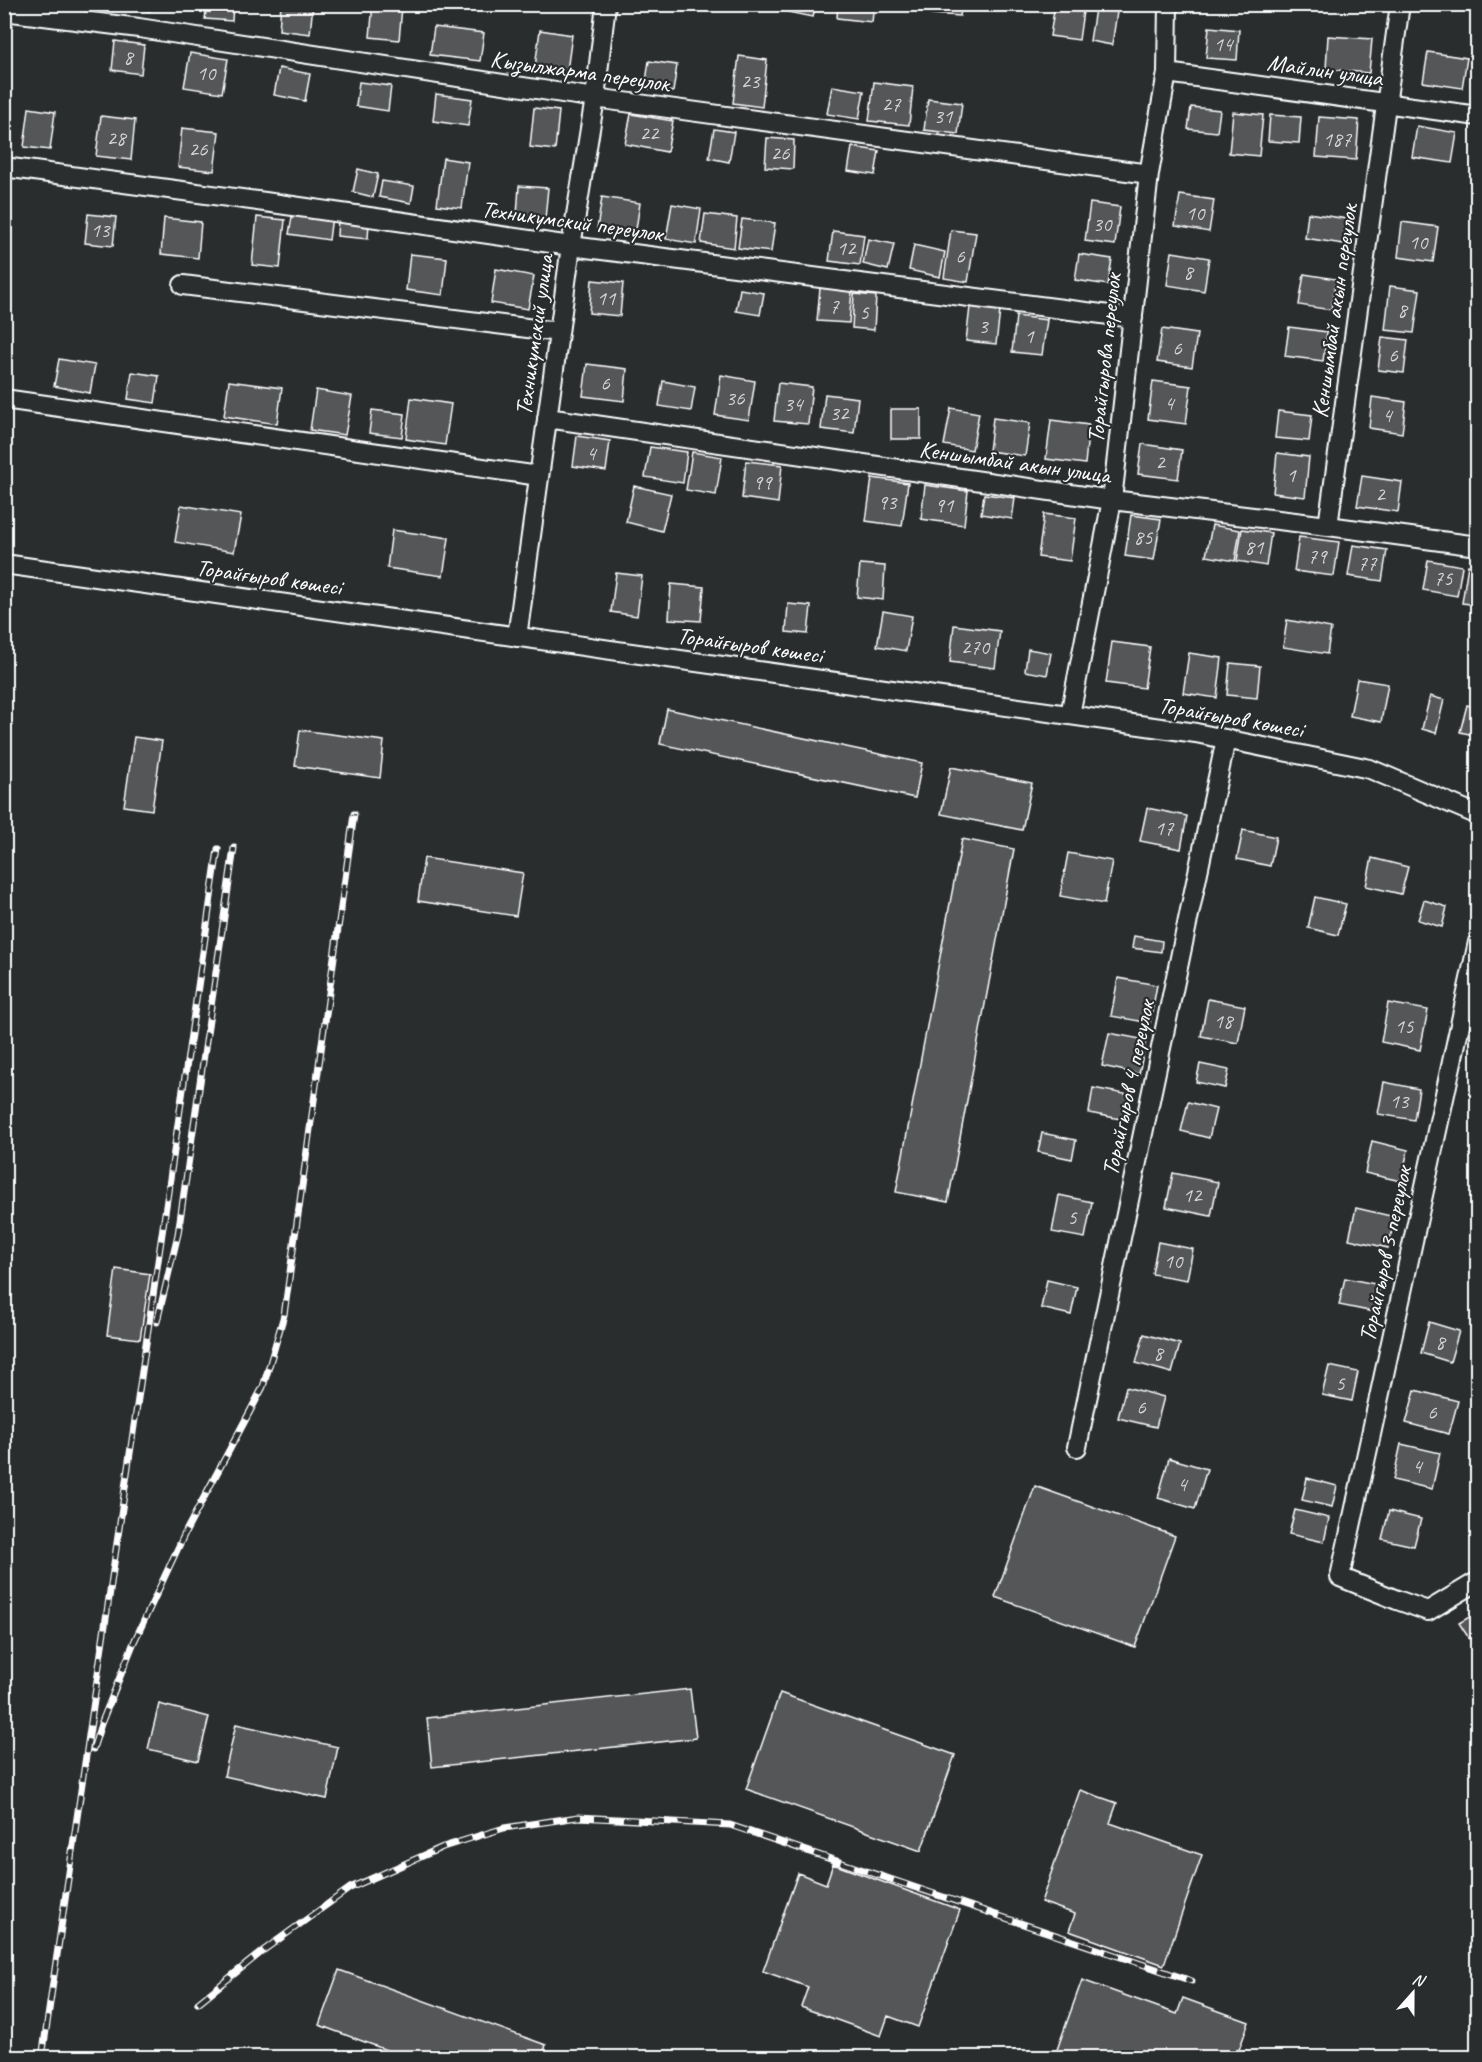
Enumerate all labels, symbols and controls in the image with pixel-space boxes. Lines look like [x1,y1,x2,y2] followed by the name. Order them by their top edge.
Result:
[1214,31,1235,57] house number: 14
[123,44,135,70] house number: 8
[488,44,674,100] street label: Кызылжарма переулок
[1265,47,1386,93] street label: Майлин улица
[197,60,217,86] house number: 10
[741,68,761,94] house number: 23
[882,91,902,117] house number: 27
[934,103,954,129] house number: 31
[640,120,660,146] house number: 22
[107,125,128,151] house number: 28
[1323,126,1353,152] house number: 187
[189,136,208,162] house number: 26
[771,140,790,166] house number: 26
[480,193,667,249] street label: Техникумский переулок
[1186,200,1206,226] house number: 10
[1304,200,1364,420] street label: Кеншымбай акын переулок
[1093,211,1113,237] house number: 30
[91,217,111,243] house number: 13
[1409,229,1429,255] house number: 10
[837,235,857,261] house number: 12
[955,243,965,269] house number: 6
[508,251,560,417] street label: Техникумский улица
[1183,259,1195,285] house number: 8
[1080,269,1128,444] street label: Торайгырова переулок
[597,285,617,311] house number: 11
[829,293,840,319] house number: 7
[1397,297,1409,323] house number: 8
[859,299,870,325] house number: 5
[978,313,989,339] house number: 3
[1024,323,1035,349] house number: 1
[1172,335,1182,361] house number: 6
[1388,342,1398,368] house number: 6
[600,370,610,396] house number: 6
[726,385,745,411] house number: 36
[1164,390,1176,416] house number: 4
[784,391,805,417] house number: 34
[830,400,850,426] house number: 32
[1382,402,1394,428] house number: 4
[918,434,1115,491] street label: Кеншымбай акын улица
[586,440,598,466] house number: 4
[1155,449,1166,475] house number: 2
[1286,462,1297,488] house number: 1
[753,469,773,495] house number: 99
[1375,481,1386,507] house number: 2
[878,489,898,515] house number: 93
[935,492,955,518] house number: 91
[1134,524,1154,550] house number: 85
[1245,534,1265,560] house number: 81
[1308,543,1328,569] house number: 79
[1358,550,1378,576] house number: 77
[194,552,346,602] street label: Торайғыров көшесі
[1434,565,1454,591] house number: 75
[675,620,827,670] street label: Торайғыров көшесі
[961,634,991,660] house number: 270
[1156,689,1308,745] street label: Торайғыров көшесі
[1155,815,1175,841] house number: 17
[1095,996,1162,1178] street label: Торайгыров 4 переулок
[1214,1008,1235,1034] house number: 18
[1395,1013,1415,1039] house number: 15
[1390,1088,1410,1114] house number: 13
[1352,1162,1419,1344] street label: Торайгыров 3 переулок
[1183,1182,1203,1208] house number: 12
[1067,1204,1078,1230] house number: 5
[1164,1248,1184,1274] house number: 10
[1435,1329,1447,1355] house number: 8
[1153,1340,1165,1366] house number: 8
[1335,1370,1346,1396] house number: 5
[1136,1394,1146,1420] house number: 6
[1427,1399,1437,1425] house number: 6
[1412,1453,1424,1479] house number: 4
[1177,1471,1189,1497] house number: 4
[1383,1963,1443,2023] north arrow
[1410,1969,1429,1992] text: N

